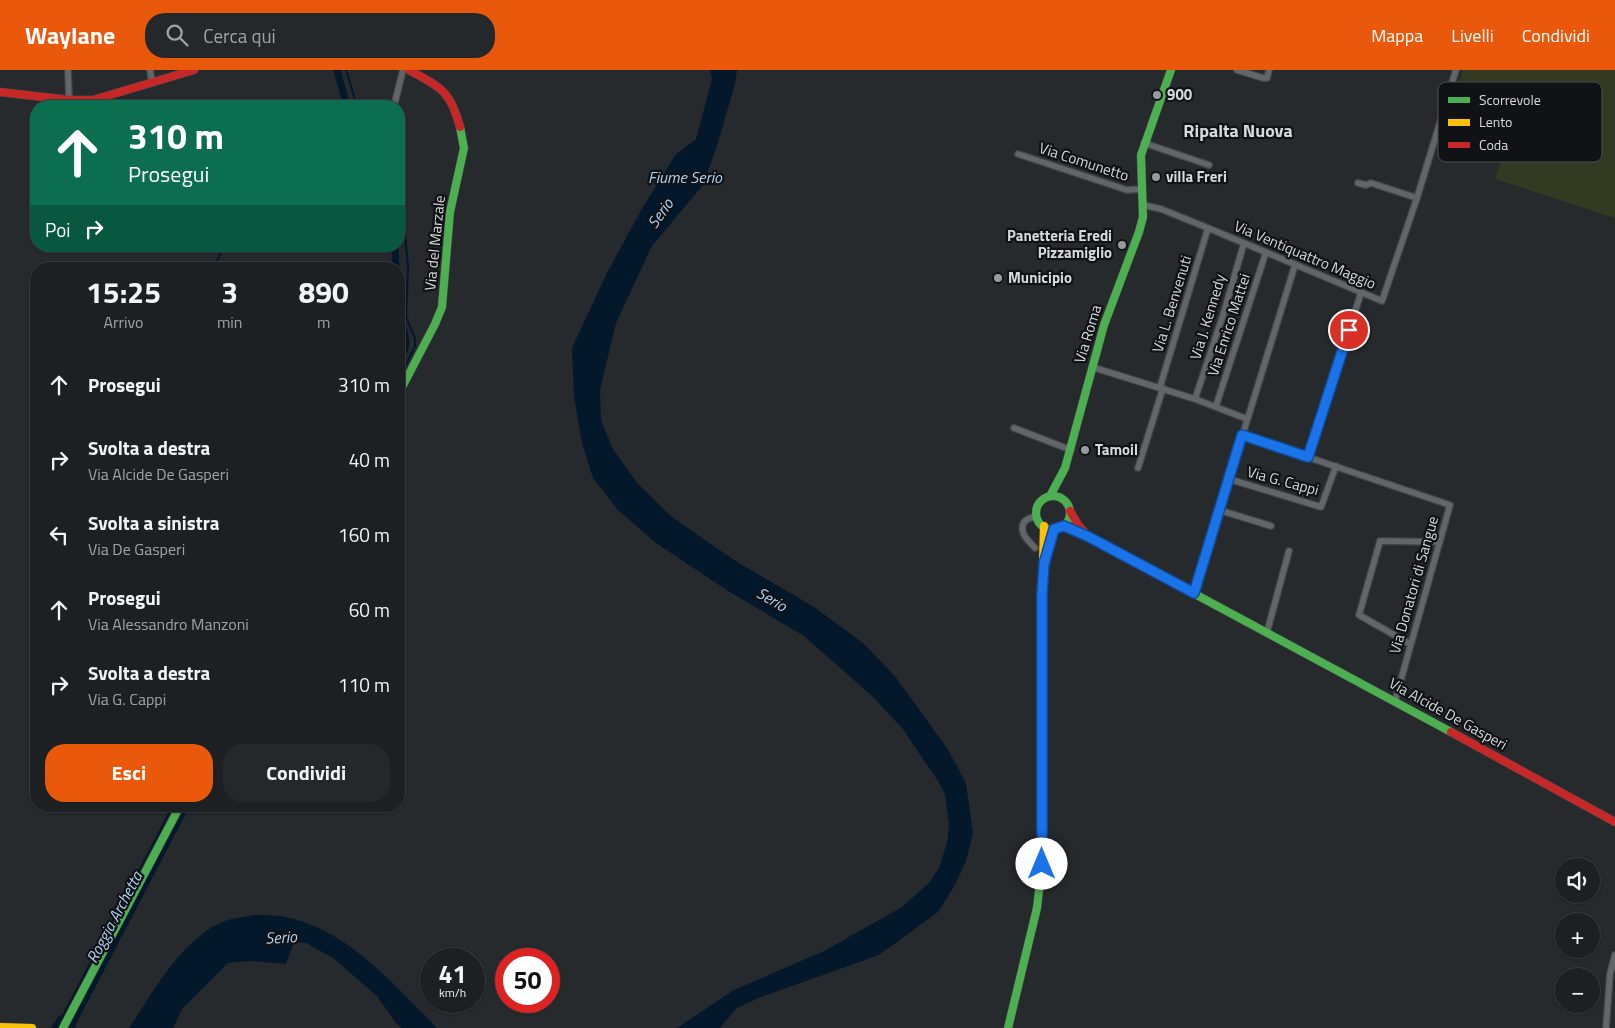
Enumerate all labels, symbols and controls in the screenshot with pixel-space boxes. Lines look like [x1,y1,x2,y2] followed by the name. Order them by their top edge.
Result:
[145,13,495,58] search box
[25,17,115,53] text: Waylane
[163,21,191,49] icon: search
[203,21,276,50] text: Cerca qui
[1371,22,1423,49] text: Mappa
[1451,22,1494,49] text: Livelli
[1522,22,1590,49] text: Condividi
[1438,82,1602,162] legend
[1167,83,1193,106] place label: 900
[1151,89,1163,101] marker: 900
[1479,89,1541,110] text: Scorrevole
[128,109,224,163] text: 310 m
[1479,111,1513,132] text: Lento
[1183,117,1293,144] district label: Ripalta Nuova
[45,120,110,185] icon: ahead
[1479,134,1508,155] text: Coda
[1036,136,1132,187] street label: Via Comunetto
[128,157,209,191] text: Prosegui
[648,165,723,189] water label: Fiume Serio
[1166,165,1227,188] place label: villa Freri
[1150,171,1162,183] marker: villa Freri
[641,192,680,233] water label: Serio
[418,194,451,292] street label: Via del Marzale
[1231,214,1380,295] street label: Via Ventiquattro Maggio
[45,215,70,244] text: Poi
[80,215,108,243] icon: right
[1007,224,1112,264] place label: Panetteria Eredi Pizzamiglio
[1116,239,1128,251] marker: Panetteria Eredi Pizzamiglio
[1146,252,1197,355] street label: Via L. Benvenuti
[1008,266,1072,289] place label: Municipio
[86,269,161,315] text: 15:25
[221,269,238,315] text: 3
[299,269,349,315] text: 890
[1201,270,1256,379] street label: Via Enrico Mattei
[1184,271,1231,363] street label: Via J. Kennedy
[992,272,1004,284] marker: Municipio
[1068,301,1107,366] street label: Via Roma
[1328,309,1370,351] pin
[103,310,144,334] text: Arrivo
[217,310,242,334] text: min
[317,310,330,334] text: m
[1335,316,1363,344] icon: arrive
[88,370,161,399] text: Prosegui
[338,370,390,399] text: 310 m
[45,371,73,399] icon: ahead
[88,433,210,462] text: Svolta a destra
[1095,438,1138,461] place label: Tamoil
[1079,444,1091,456] marker: Tamoil
[349,445,390,474] text: 40 m
[45,446,73,474] icon: right
[1245,460,1322,501] street label: Via G. Cappi
[88,462,229,486] text: Via Alcide De Gasperi
[88,508,219,537] text: Svolta a sinistra
[1383,513,1444,656] street label: Via Donatori di Sangue
[338,520,390,549] text: 160 m
[45,521,73,549] icon: left
[88,537,185,561] text: Via De Gasperi
[752,581,793,618] water label: Serio
[88,583,161,612] text: Prosegui
[349,595,390,624] text: 60 m
[45,596,73,624] icon: ahead
[88,612,249,636] text: Via Alessandro Manzoni
[88,658,210,687] text: Svolta a destra
[338,670,390,699] text: 110 m
[45,671,73,699] icon: right
[1385,671,1512,756] street label: Via Alcide De Gasperi
[88,687,166,711] text: Via G. Cappi
[45,744,213,802] button: Esci
[223,744,390,802] button: Condividi
[1015,837,1067,889] position arrow
[1555,858,1600,1013] map controls
[1555,858,1600,903] button: sound
[80,866,149,967] water label: Roggia Archetta
[1555,913,1600,958] button: +
[265,924,299,950] water label: Serio
[495,948,560,1013] speed limit sign: 50
[438,955,467,993] text: 41
[1555,968,1600,1013] button: −
[439,983,466,1002] text: km/h

